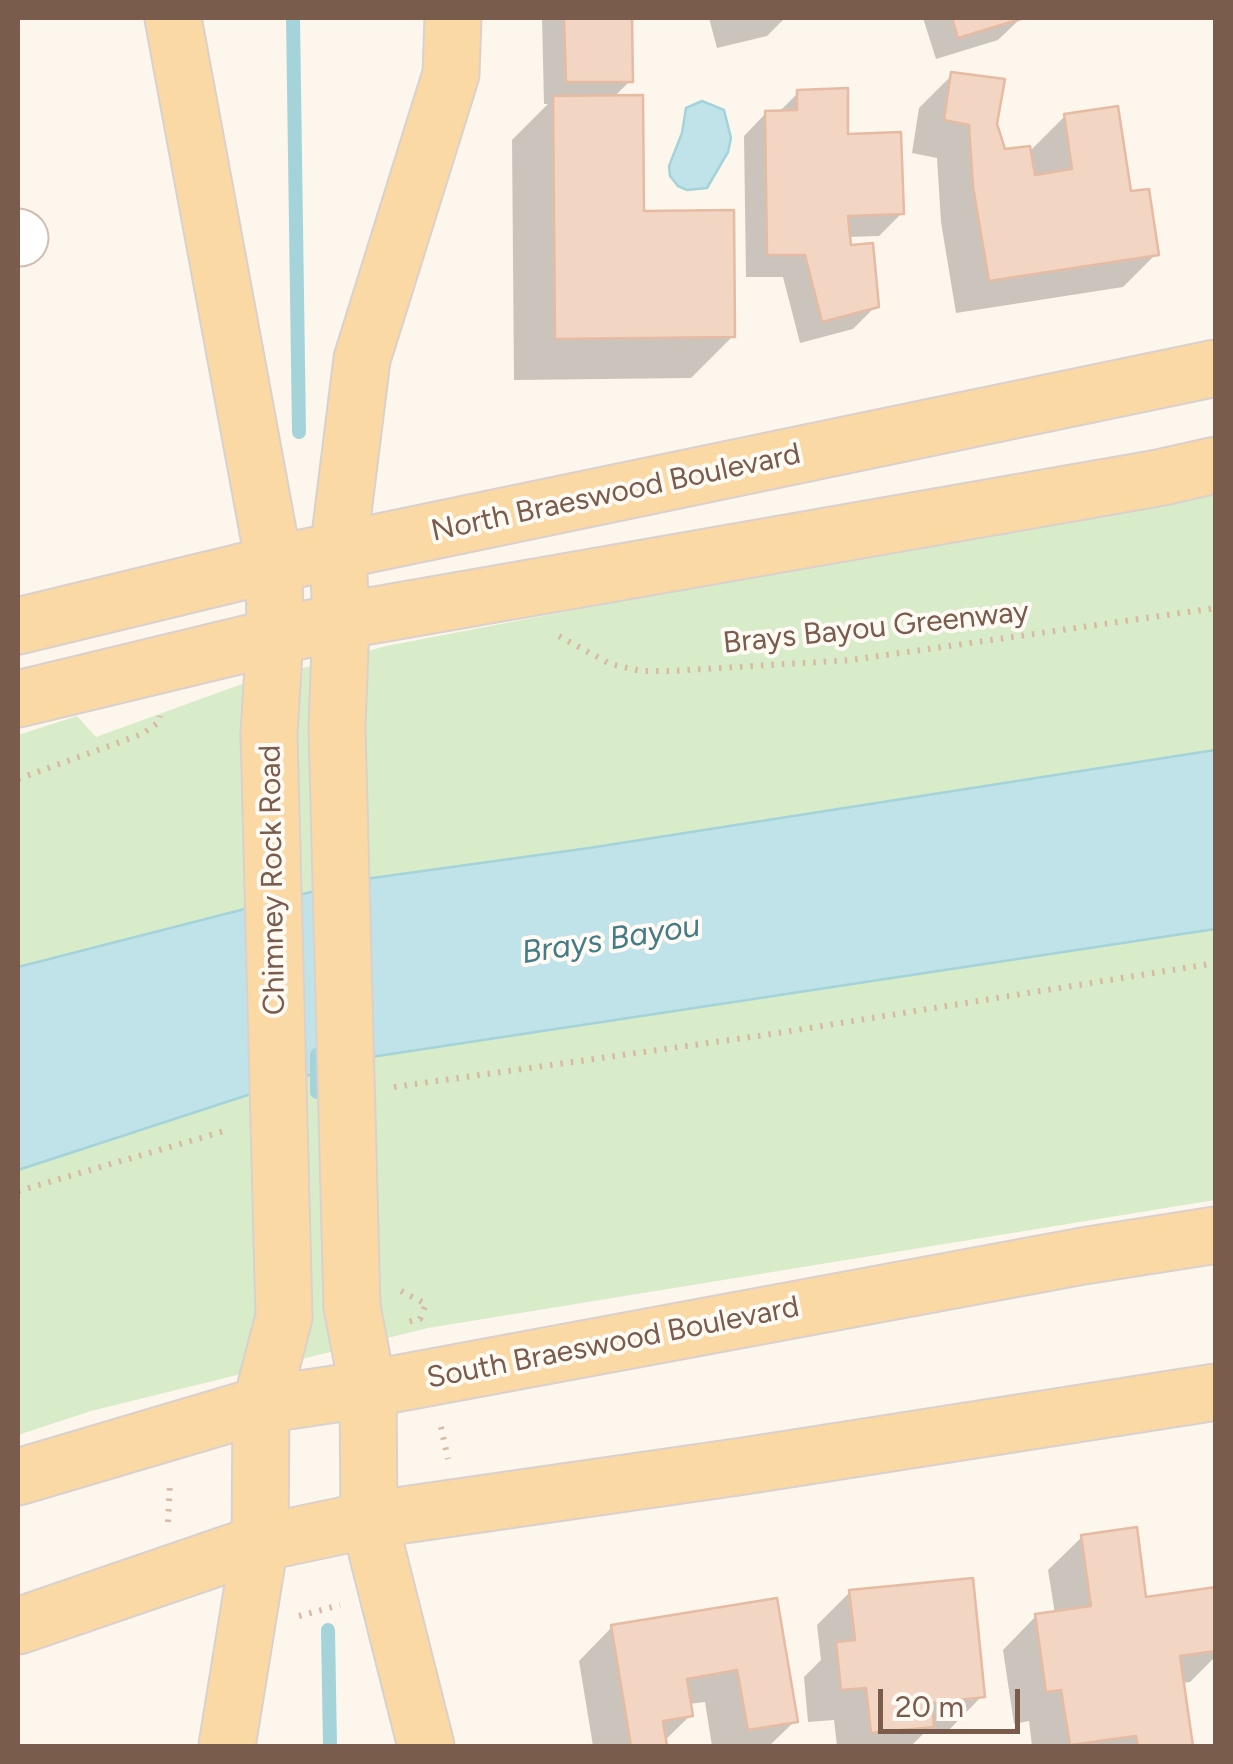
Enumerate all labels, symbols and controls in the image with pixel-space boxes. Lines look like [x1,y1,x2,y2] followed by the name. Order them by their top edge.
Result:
[428,436,804,550] street label: North Braeswood Boulevard
[721,594,1031,662] street label: Brays Bayou Greenway
[253,745,293,1015] street label: Chimney Rock Road
[519,907,703,973] water label: Brays Bayou
[424,1289,802,1397] street label: South Braeswood Boulevard
[883,1669,1026,1731] scale bar
[895,1688,964,1725] text: 20 m

